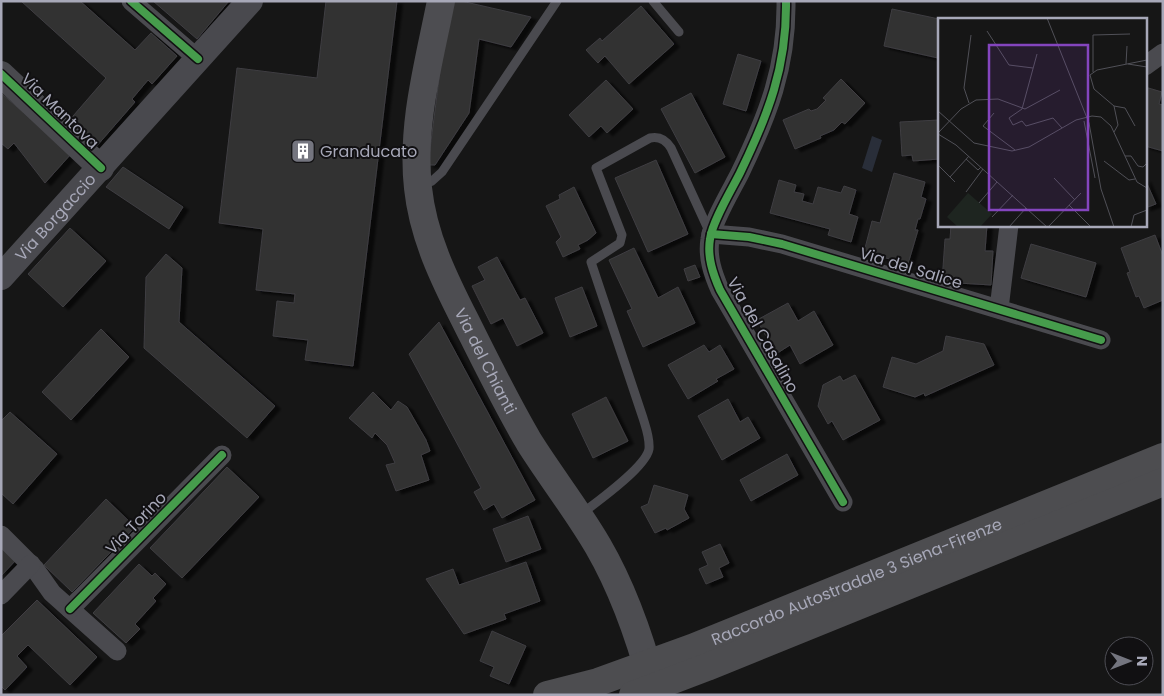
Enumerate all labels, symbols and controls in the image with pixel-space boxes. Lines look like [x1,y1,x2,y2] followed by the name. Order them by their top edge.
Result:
[938,18,1146,226] inset map
[16,68,104,154] street label: Via Mantova
[290,138,316,164] building icon: Granducato
[320,140,417,163] place label: Granducato
[9,168,101,266] street label: Via Borgaccio
[857,241,965,295] street label: Via del Salice
[722,273,804,397] street label: Via del Casalino
[449,304,522,418] street label: Via del Chianti
[100,487,172,559] street label: Via Torino
[708,512,1005,651] street label: Raccordo Autostradale 3 Siena-Firenze
[1104,636,1154,686] north arrow
[1132,656,1152,666] text: N

